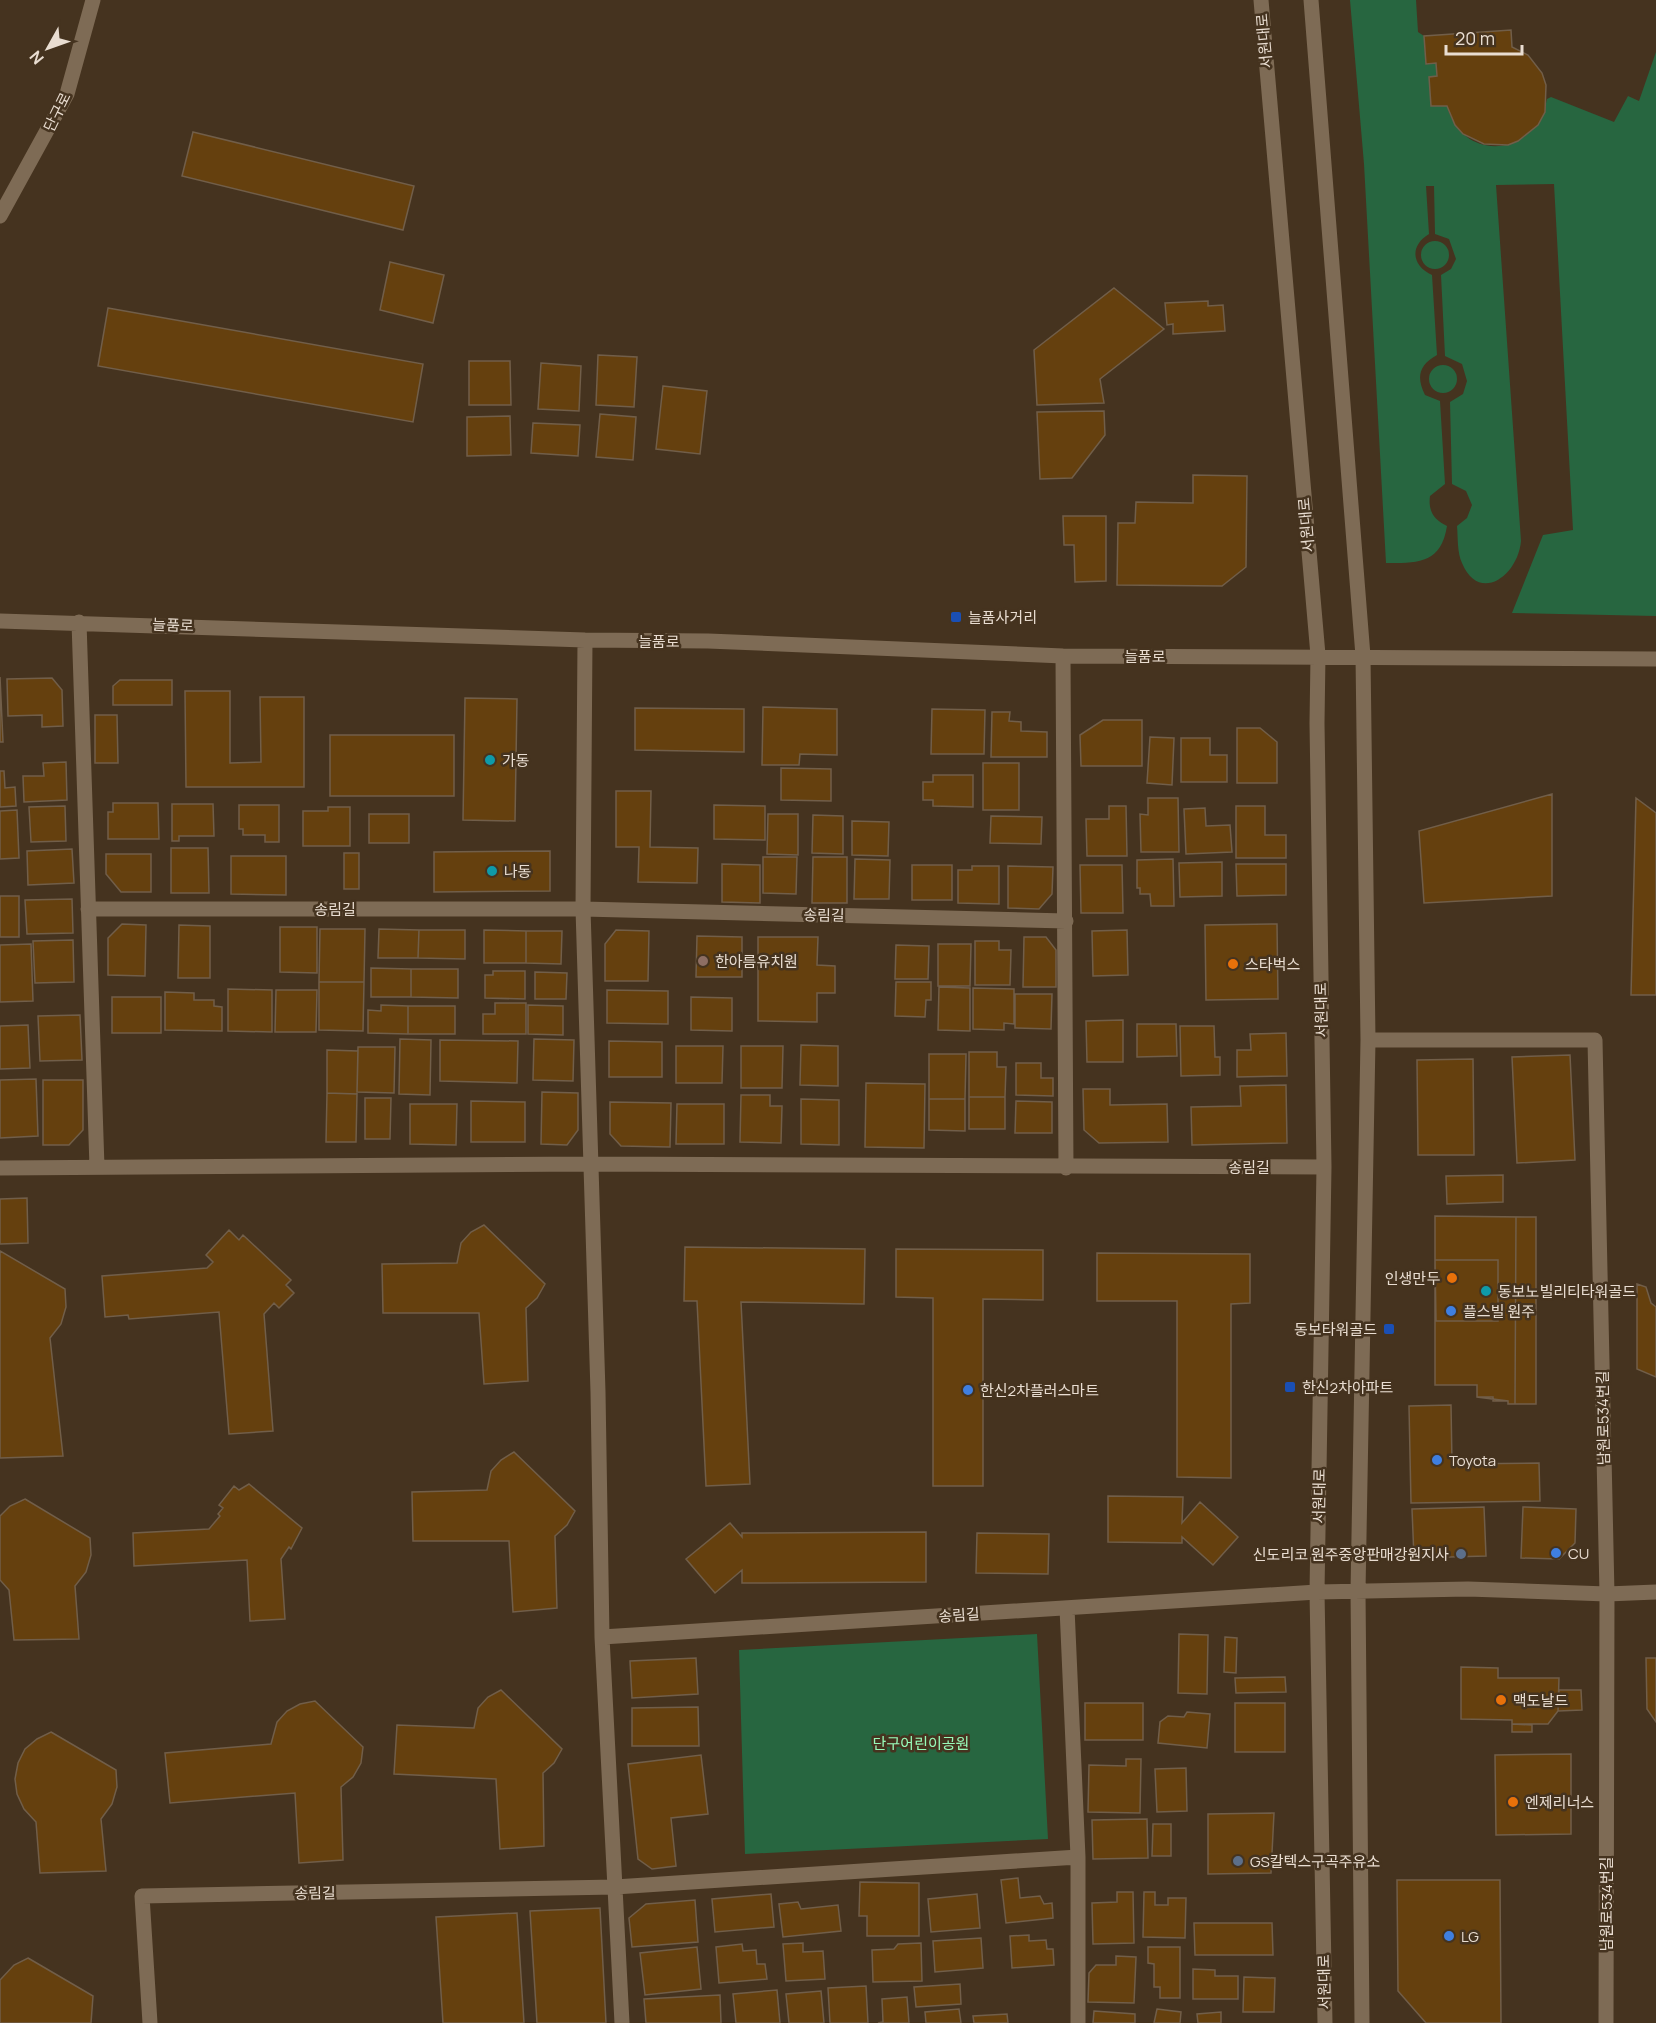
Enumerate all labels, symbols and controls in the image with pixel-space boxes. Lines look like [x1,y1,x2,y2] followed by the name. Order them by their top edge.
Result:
[1251,13,1277,69] street label: 서원대로
[18,18,78,78] north arrow
[1446,18,1522,56] scale bar
[1455,26,1495,50] text: 20 m
[24,46,49,69] text: N
[38,89,76,135] street label: 단구로
[1293,497,1319,553] street label: 서원대로
[968,607,1037,628] place label: 늘품사거리
[949,610,963,624] marker: 늘품사거리
[152,614,194,636] street label: 늘품로
[638,631,680,652] street label: 늘품로
[1124,646,1166,667] street label: 늘품로
[502,750,530,771] place label: 가동
[483,753,497,767] marker: 가동
[504,861,532,882] place label: 나동
[485,864,499,878] marker: 나동
[314,899,356,920] street label: 송림길
[803,904,845,926] street label: 송림길
[715,951,798,972] place label: 한아름유치원
[696,954,710,968] marker: 한아름유치원
[1245,954,1300,975] place label: 스타벅스
[1226,957,1240,971] marker: 스타벅스
[1310,982,1332,1038] street label: 서원대로
[1228,1157,1270,1178] street label: 송림길
[1385,1268,1440,1289] place label: 인생만두
[1445,1271,1459,1285] marker: 인생만두
[1498,1281,1636,1302] place label: 동보노빌리티타워골드
[1479,1284,1493,1298] marker: 동보노빌리티타워골드
[1463,1301,1535,1322] place label: 플스빌 원주
[1444,1304,1458,1318] marker: 플스빌 원주
[1294,1319,1377,1340] place label: 동보타워골드
[1382,1322,1396,1336] marker: 동보타워골드
[1592,1370,1614,1466] street label: 남원로534번길
[1302,1377,1394,1398] place label: 한신2차아파트
[980,1380,1099,1401] place label: 한신2차플러스마트
[1283,1380,1297,1394] marker: 한신2차아파트
[961,1383,975,1397] marker: 한신2차플러스마트
[1449,1450,1496,1471] place label: Toyota
[1430,1453,1444,1467] marker: Toyota
[1308,1468,1330,1524] street label: 서원대로
[1568,1543,1589,1564] place label: CU
[1253,1544,1449,1565] place label: 신도리코 원주중앙판매강원지사
[1549,1546,1563,1560] marker: CU
[1454,1547,1468,1561] marker: 신도리코 원주중앙판매강원지사
[938,1603,980,1627] street label: 송림길
[1513,1690,1568,1711] place label: 맥도날드
[1494,1693,1508,1707] marker: 맥도날드
[873,1733,969,1754] park label: 단구어린이공원
[1525,1792,1594,1813] place label: 엔제리너스
[1506,1795,1520,1809] marker: 엔제리너스
[1250,1851,1380,1872] place label: GS칼텍스구곡주유소
[1231,1854,1245,1868] marker: GS칼텍스구곡주유소
[1596,1857,1617,1951] street label: 남원로534번길
[294,1882,336,1904] street label: 송림길
[1461,1926,1479,1947] place label: LG
[1442,1929,1456,1943] marker: LG
[1313,1954,1335,2010] street label: 서원대로

